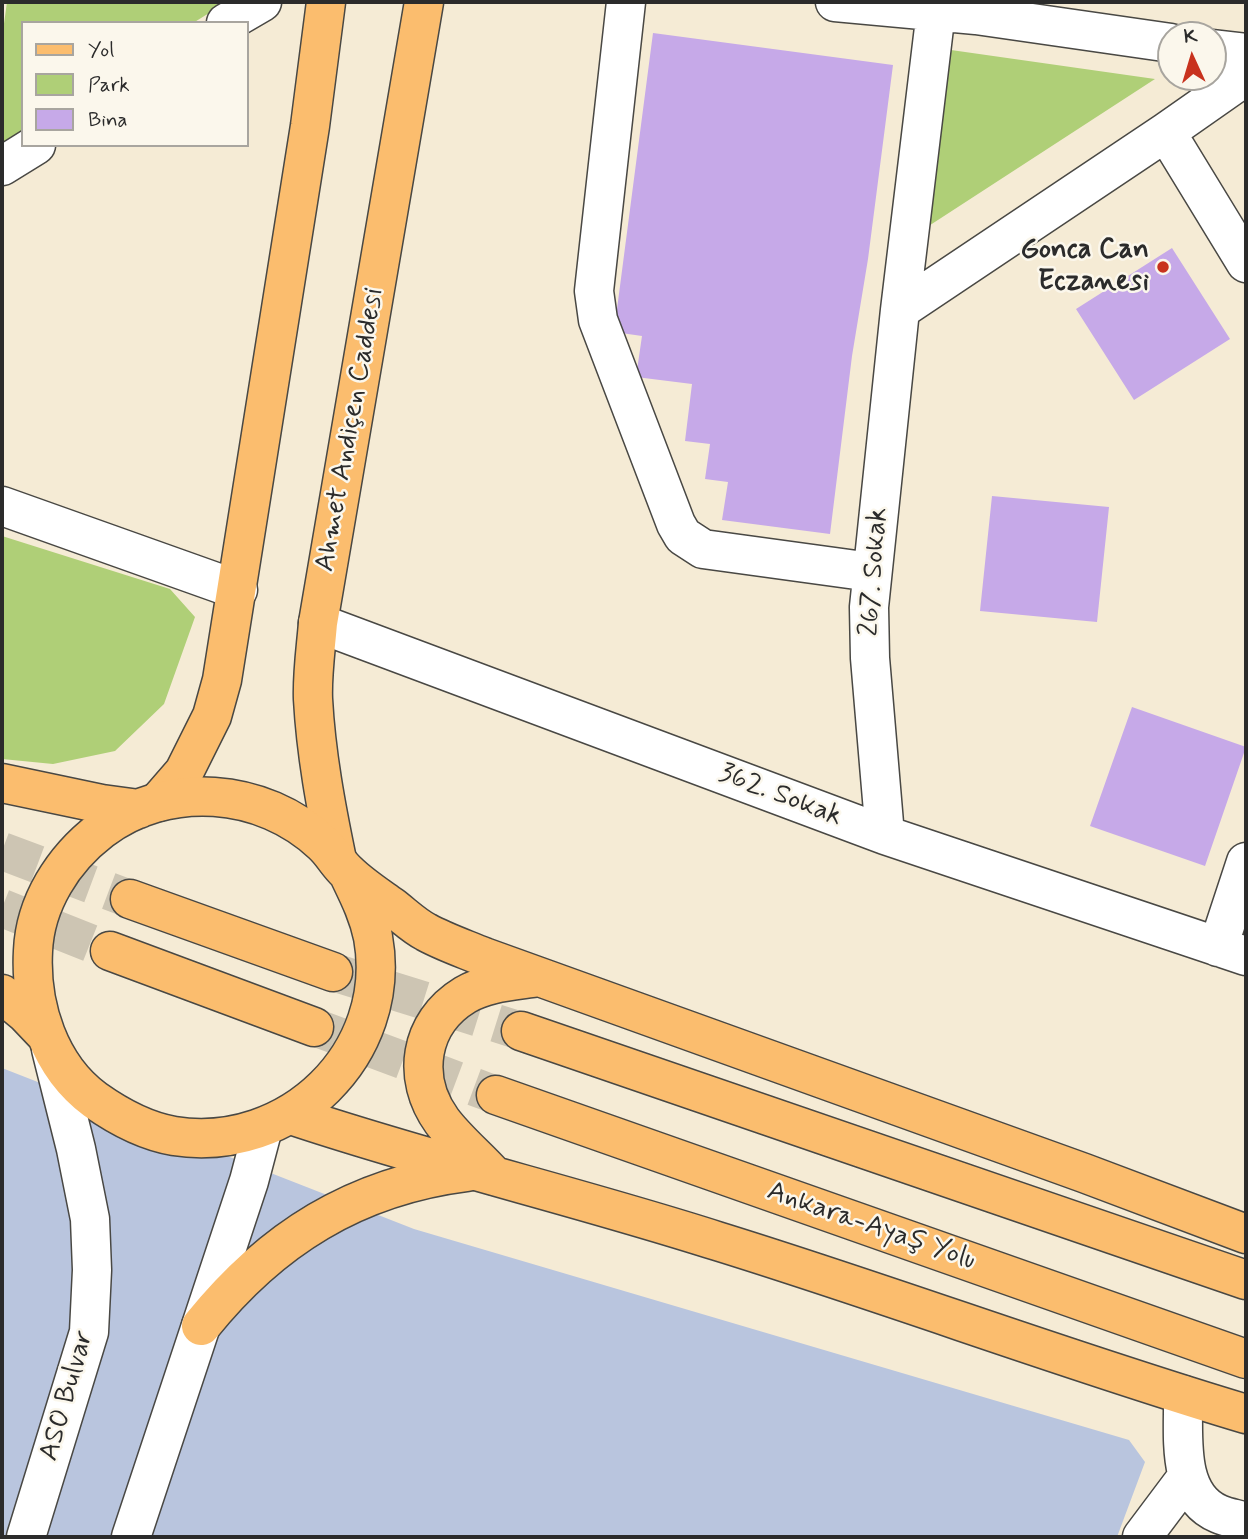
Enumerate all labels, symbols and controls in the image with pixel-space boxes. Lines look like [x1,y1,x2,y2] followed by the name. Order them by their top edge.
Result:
[21,21,248,147] legend
[1157,21,1227,91] north arrow
[1183,24,1198,49] text: K
[88,36,114,64] text: Yol
[88,71,130,99] text: Park
[88,106,128,134] text: Bina
[1020,234,1149,300] place label: Gonca Can Eczanesi
[1155,259,1171,275] marker: Gonca Can Eczanesi
[310,286,392,574] street label: Ahmet Andiçen Caddesi
[854,506,896,638] street label: 267. Sokak
[714,757,846,835] street label: 362. Sokak
[762,1176,980,1278] street label: Ankara-Ayaş Yolu
[33,1327,103,1465] street label: ASO Bulvar

